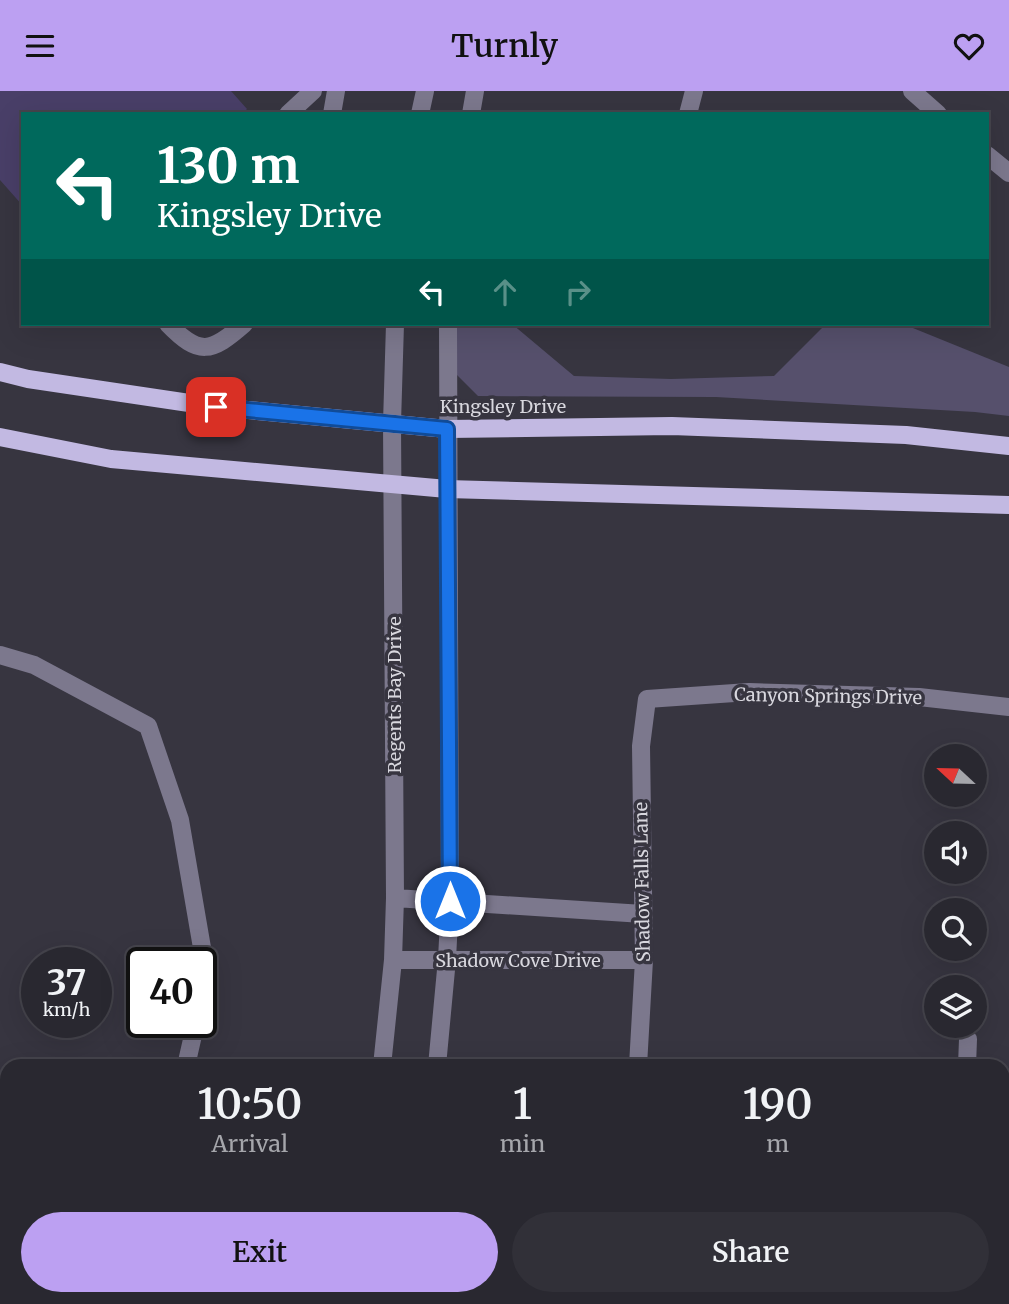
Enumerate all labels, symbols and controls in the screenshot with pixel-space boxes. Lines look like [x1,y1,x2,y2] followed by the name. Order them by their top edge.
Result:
[451,26,558,66] text: Turnly
[21,27,59,65] icon: menu
[950,27,988,65] icon: heart
[157,135,300,196] text: 130 m
[42,140,133,231] icon: left
[157,196,382,236] text: Kingsley Drive
[413,273,451,311] icon: left
[486,273,524,311] icon: ahead
[559,273,597,311] icon: right
[186,377,246,437] pin
[197,388,235,426] icon: arrive
[440,395,566,418] street label: Kingsley Drive
[383,616,406,774] street label: Regents Bay Drive
[734,683,922,709] street label: Canyon Springs Drive
[924,744,987,807] north arrow
[924,744,987,1038] map controls
[629,802,655,962] street label: Shadow Falls Lane
[924,821,987,884] button: sound
[413,864,487,938] position arrow
[924,898,987,961] button: search
[126,947,217,1038] speed limit sign: 40
[435,949,601,972] street label: Shadow Cove Drive
[47,961,86,1005] text: 37
[924,975,987,1038] button: layers
[43,998,90,1021] text: km/h
[197,1078,302,1130] text: 10:50
[513,1078,532,1130] text: 1
[743,1078,813,1130] text: 190
[211,1129,288,1158] text: Arrival
[500,1129,545,1158] text: min
[766,1129,789,1158] text: m
[21,1212,498,1292] button: Exit
[512,1212,989,1292] button: Share

